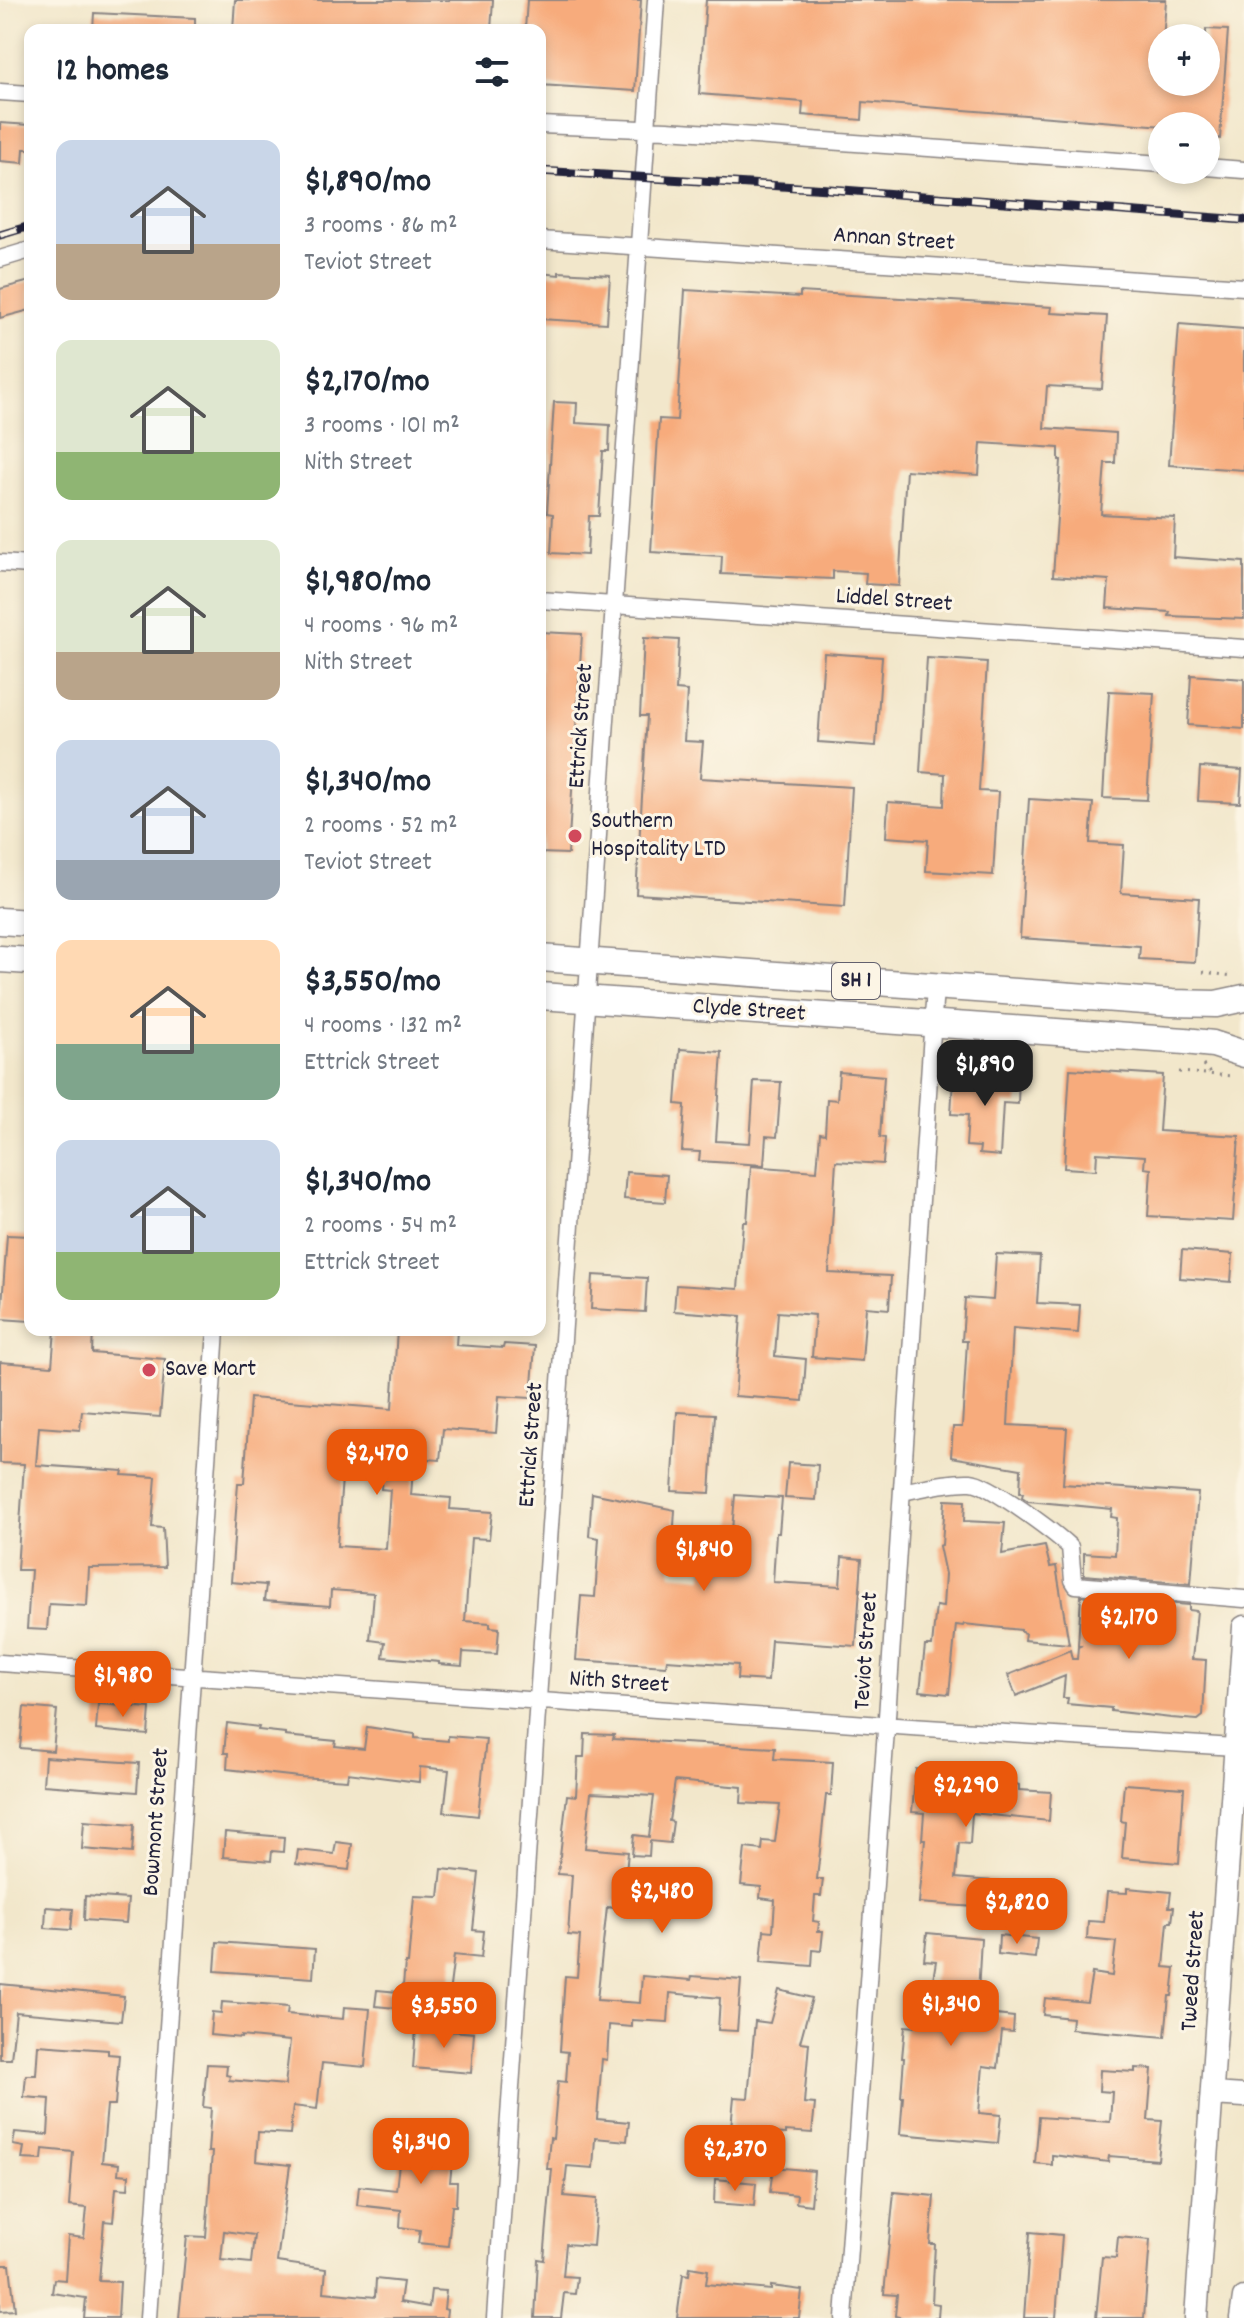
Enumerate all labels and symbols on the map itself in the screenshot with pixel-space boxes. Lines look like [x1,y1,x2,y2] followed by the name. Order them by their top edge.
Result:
[832,219,956,261] street label: Annan Street
[835,580,954,622] street label: Liddel Street
[561,662,603,790] street label: Ettrick Street
[591,805,726,867] place label: Southern Hospitality LTD
[566,827,584,845] marker: Southern Hospitality LTD
[832,963,880,999] road number: SH 1
[691,990,807,1032] street label: Clyde Street
[920,1040,1050,1108] pin: $1,890
[165,1353,256,1387] place label: Save Mart
[140,1361,158,1379] marker: Save Mart
[511,1381,553,1509] street label: Ettrick Street
[312,1429,442,1497] pin: $2,470
[639,1525,769,1593] pin: $1,840
[846,1591,888,1711] street label: Teviot Street
[1064,1593,1194,1661] pin: $2,170
[58,1651,188,1719] pin: $1,980
[568,1663,670,1703] street label: Nith Street
[135,1747,179,1897] street label: Bowmont Street
[901,1761,1031,1829] pin: $2,290
[597,1867,727,1935] pin: $2,480
[952,1878,1082,1946] pin: $2,820
[1173,1909,1215,2033] street label: Tweed Street
[886,1980,1016,2048] pin: $1,340
[379,1982,509,2050] pin: $3,550
[356,2118,486,2186] pin: $1,340
[670,2125,800,2193] pin: $2,370

